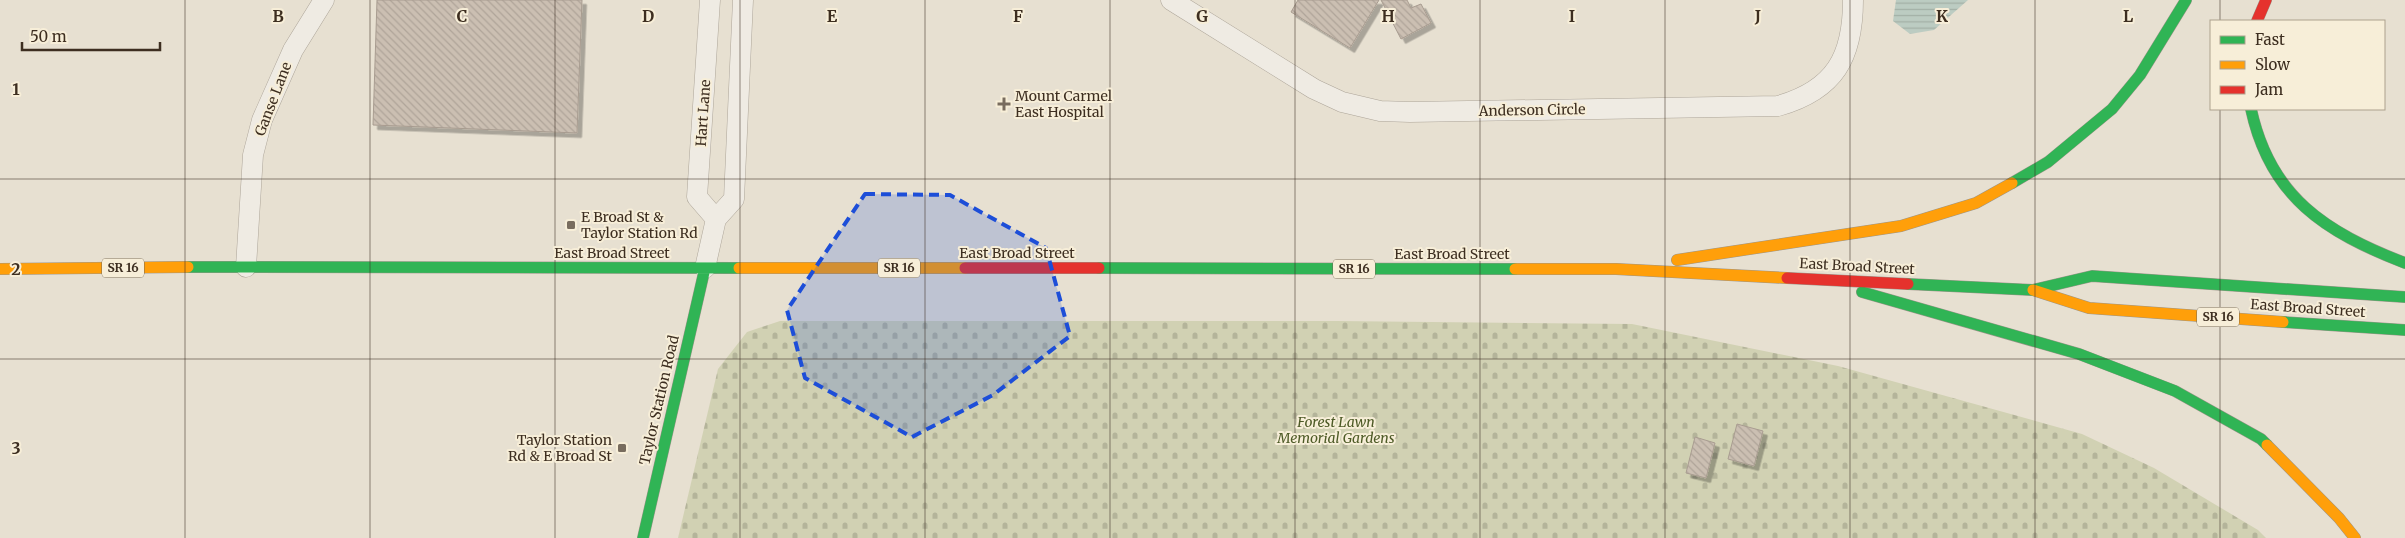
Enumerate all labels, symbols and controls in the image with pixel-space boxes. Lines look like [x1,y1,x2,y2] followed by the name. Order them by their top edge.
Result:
[272,6,284,26] text: B
[457,6,467,26] text: C
[642,6,654,26] text: D
[827,6,838,26] text: E
[1013,6,1023,26] text: F
[1196,6,1208,26] text: G
[1381,6,1395,26] text: H
[1569,6,1575,26] text: I
[1754,6,1761,26] text: J
[1936,6,1948,26] text: K
[2123,6,2133,26] text: L
[22,20,160,52] scale bar
[2210,20,2385,110] legend
[30,27,67,46] text: 50 m
[2255,30,2285,49] text: Fast
[2255,55,2290,74] text: Slow
[251,60,295,138] street label: Ganse Lane
[12,79,20,99] text: 1
[692,79,714,147] street label: Hart Lane
[2254,80,2283,99] text: Jam
[1015,87,1113,121] place label: Mount Carmel East Hospital
[997,97,1011,111] marker: Mount Carmel East Hospital
[1477,100,1586,120] street label: Anderson Circle
[581,208,698,242] place label: E Broad St & Taylor Station Rd
[565,219,577,231] marker: E Broad St & Taylor Station Rd
[554,244,670,262] street label: East Broad Street
[959,244,1075,262] street label: East Broad Street
[1394,245,1510,263] street label: East Broad Street
[1799,254,1916,278] street label: East Broad Street
[102,258,144,278] road number: SR 16
[878,258,920,278] road number: SR 16
[11,259,21,279] text: 2
[1333,260,1375,278] road number: SR 16
[2250,295,2367,321] street label: East Broad Street
[2197,308,2239,326] road number: SR 16
[635,333,683,467] street label: Taylor Station Road
[1276,413,1395,447] park label: Forest Lawn Memorial Gardens
[508,431,613,465] place label: Taylor Station Rd & E Broad St
[11,438,21,458] text: 3
[616,442,628,454] marker: Taylor Station Rd & E Broad St

